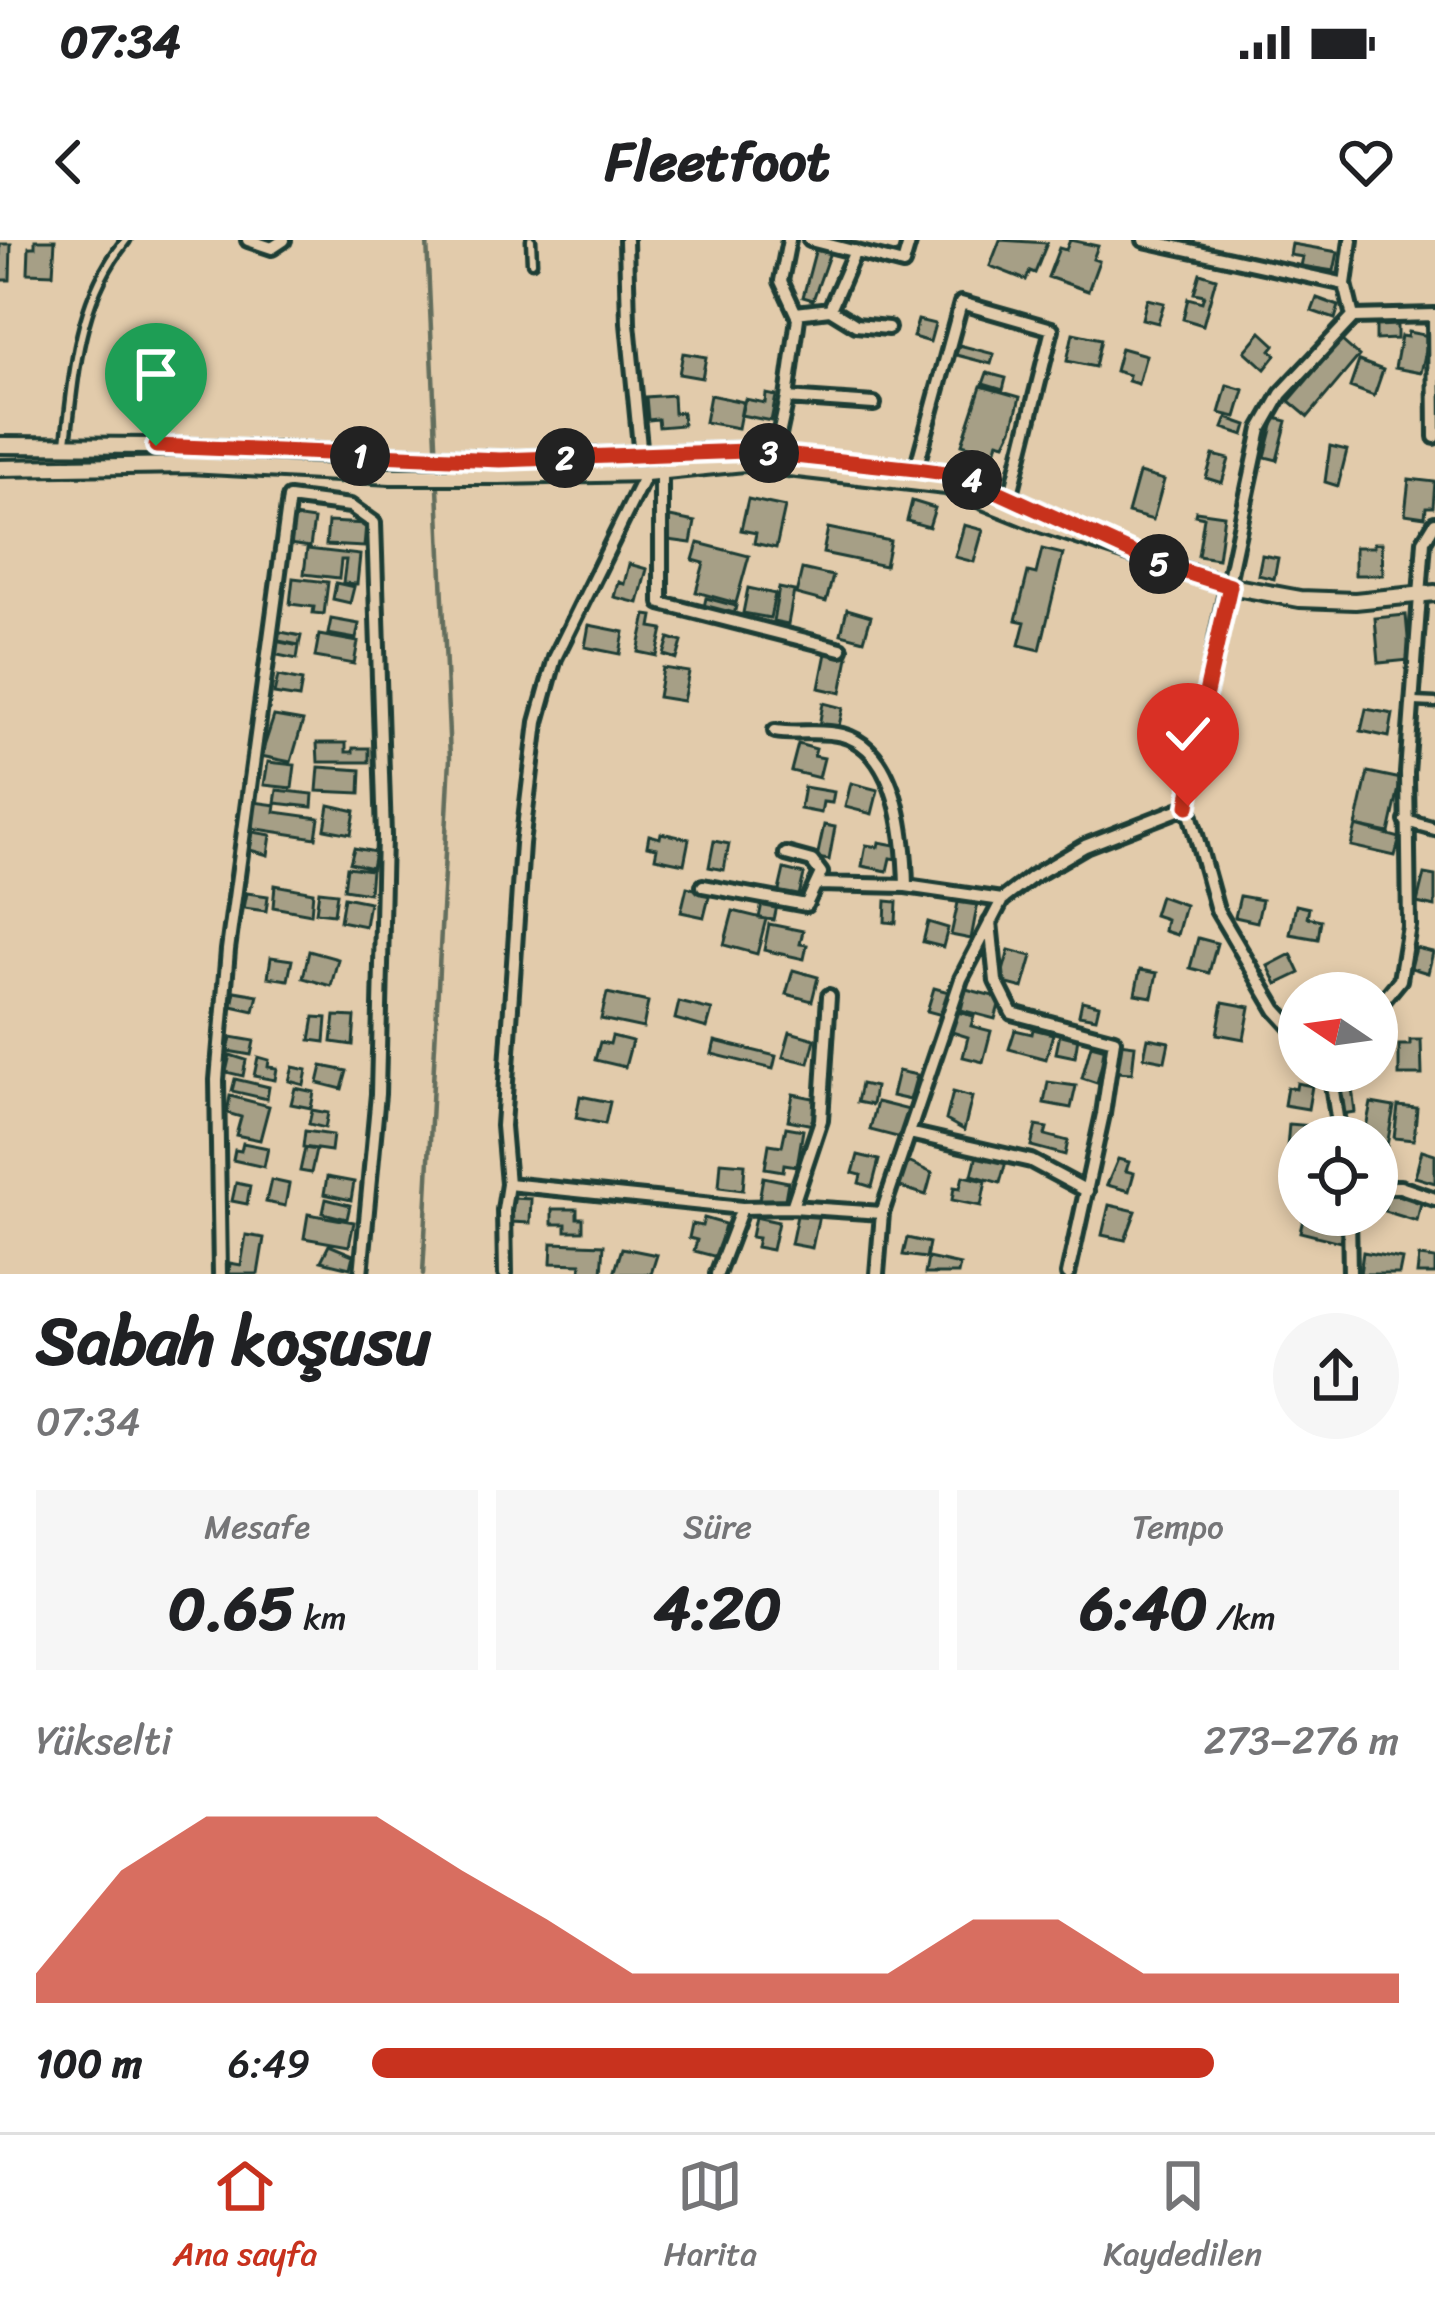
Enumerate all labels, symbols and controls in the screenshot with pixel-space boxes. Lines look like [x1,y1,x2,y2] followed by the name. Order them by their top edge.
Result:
[60,2,181,82] text: 07:34
[605,114,830,210] text: Fleetfoot
[36,129,102,195] icon: back
[1333,129,1399,195] icon: heart
[105,323,207,446] pin
[123,341,189,407] icon: arrive
[739,423,799,483] pin: 3
[760,424,778,482] text: 3
[330,426,390,486] pin: 1
[353,427,367,485] text: 1
[535,428,595,488] pin: 2
[555,429,575,487] text: 2
[942,450,1002,510] pin: 4
[962,451,982,509] text: 4
[1129,534,1189,594] pin: 5
[1149,535,1169,593] text: 5
[1137,683,1239,806] pin
[1155,701,1221,767] icon: check
[1278,972,1398,1092] north arrow
[1278,972,1398,1236] map controls
[1278,1116,1398,1236] button: locate
[36,1283,431,1400] text: Sabah koşusu
[1273,1313,1399,1439] button: share
[36,1387,140,1456] text: 07:34
[204,1498,310,1556] text: Mesafe
[683,1498,752,1556] text: Süre
[1132,1498,1224,1556] text: Tempo
[168,1556,295,1662] text: 0.65
[653,1556,782,1662] text: 4:20
[1080,1556,1208,1662] text: 6:40
[295,1589,346,1647] text: km
[1208,1589,1276,1647] text: /km
[36,1706,172,1775] text: Yükselti
[1204,1706,1399,1775] text: 273–276 m
[36,2029,142,2098] text: 100 m
[228,2029,310,2098] text: 6:49
[173,2153,317,2283] tab: Ana sayfa
[664,2153,757,2283] tab: Harita
[1103,2153,1262,2283] tab: Kaydedilen

